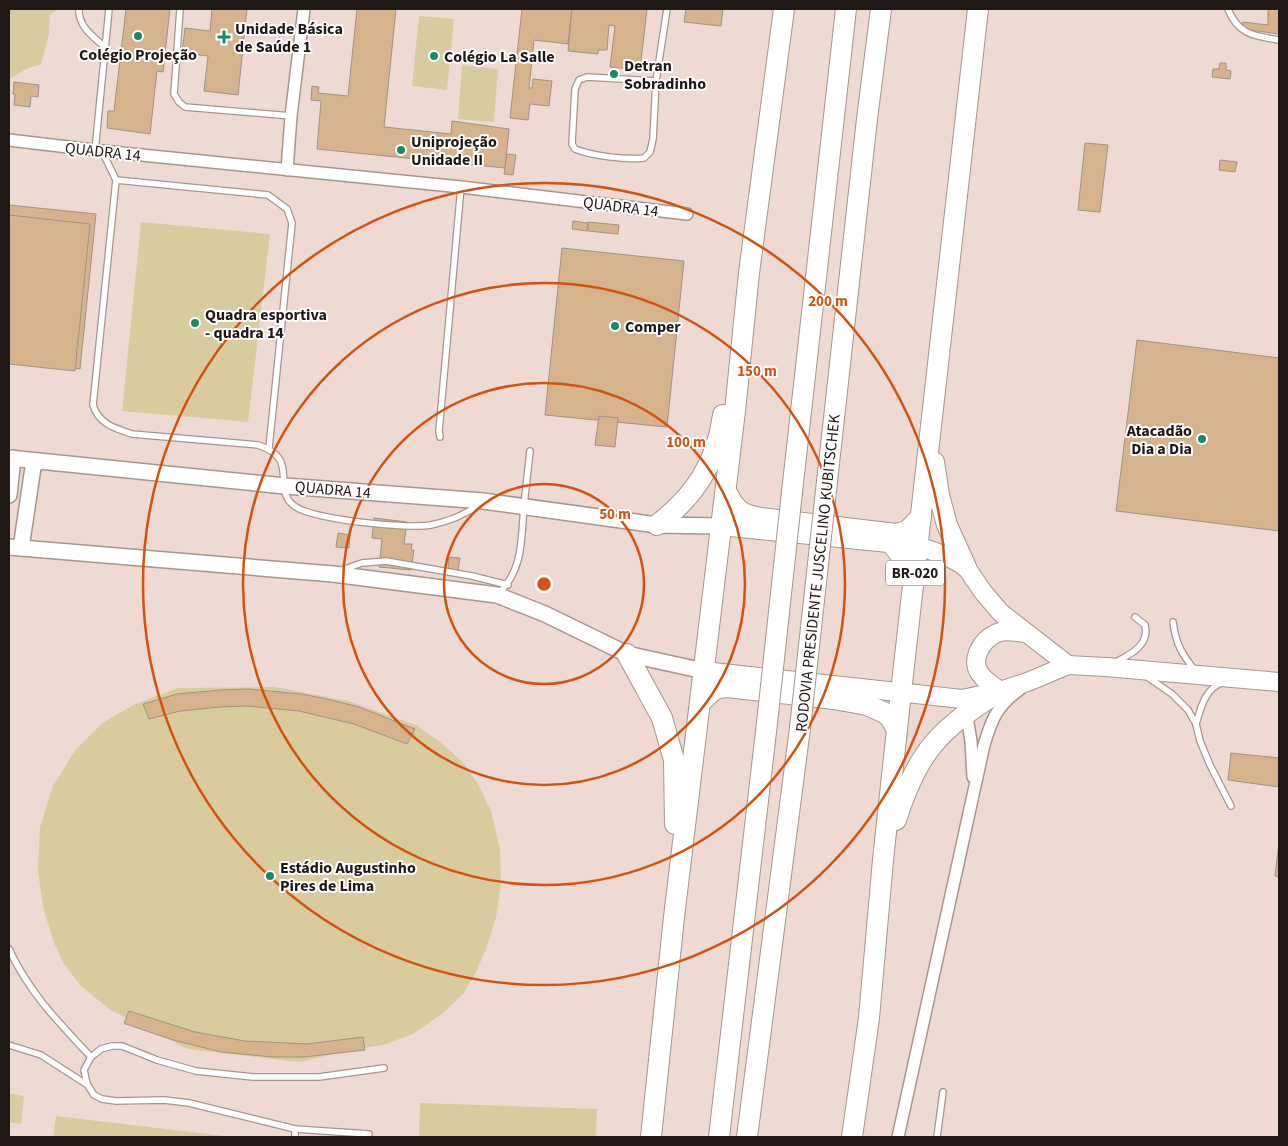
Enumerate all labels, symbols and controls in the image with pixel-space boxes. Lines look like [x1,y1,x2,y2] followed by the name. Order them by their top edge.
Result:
[235,18,343,58] place label: Unidade Básica de Saúde 1
[132,30,144,42] marker: Colégio Projeção
[217,30,231,44] marker: Unidade Básica de Saúde 1
[79,44,197,66] place label: Colégio Projeção
[444,46,555,68] place label: Colégio La Salle
[428,50,440,62] marker: Colégio La Salle
[624,55,706,95] place label: Detran Sobradinho
[608,68,620,80] marker: Detran Sobradinho
[411,131,497,171] place label: Uniprojeção Unidade II
[64,137,142,167] street label: QUADRA 14
[395,144,407,156] marker: Uniprojeção Unidade II
[582,191,660,223] street label: QUADRA 14
[808,291,848,312] text: 200 m
[205,304,327,344] place label: Quadra esportiva - quadra 14
[625,316,681,338] place label: Comper
[189,317,201,329] marker: Quadra esportiva - quadra 14
[609,320,621,332] marker: Comper
[737,361,777,382] text: 150 m
[790,412,846,733] street label: RODOVIA PRESIDENTE JUSCELINO KUBITSCHEK
[1126,420,1192,460] place label: Atacadão Dia a Dia
[666,432,706,453] text: 100 m
[1196,433,1208,445] marker: Atacadão Dia a Dia
[294,476,372,504] street label: QUADRA 14
[599,504,631,525] text: 50 m
[886,560,944,586] road number: BR-020
[535,575,553,593] centre of rings
[280,857,416,897] place label: Estádio Augustinho Pires de Lima
[264,870,276,882] marker: Estádio Augustinho Pires de Lima

